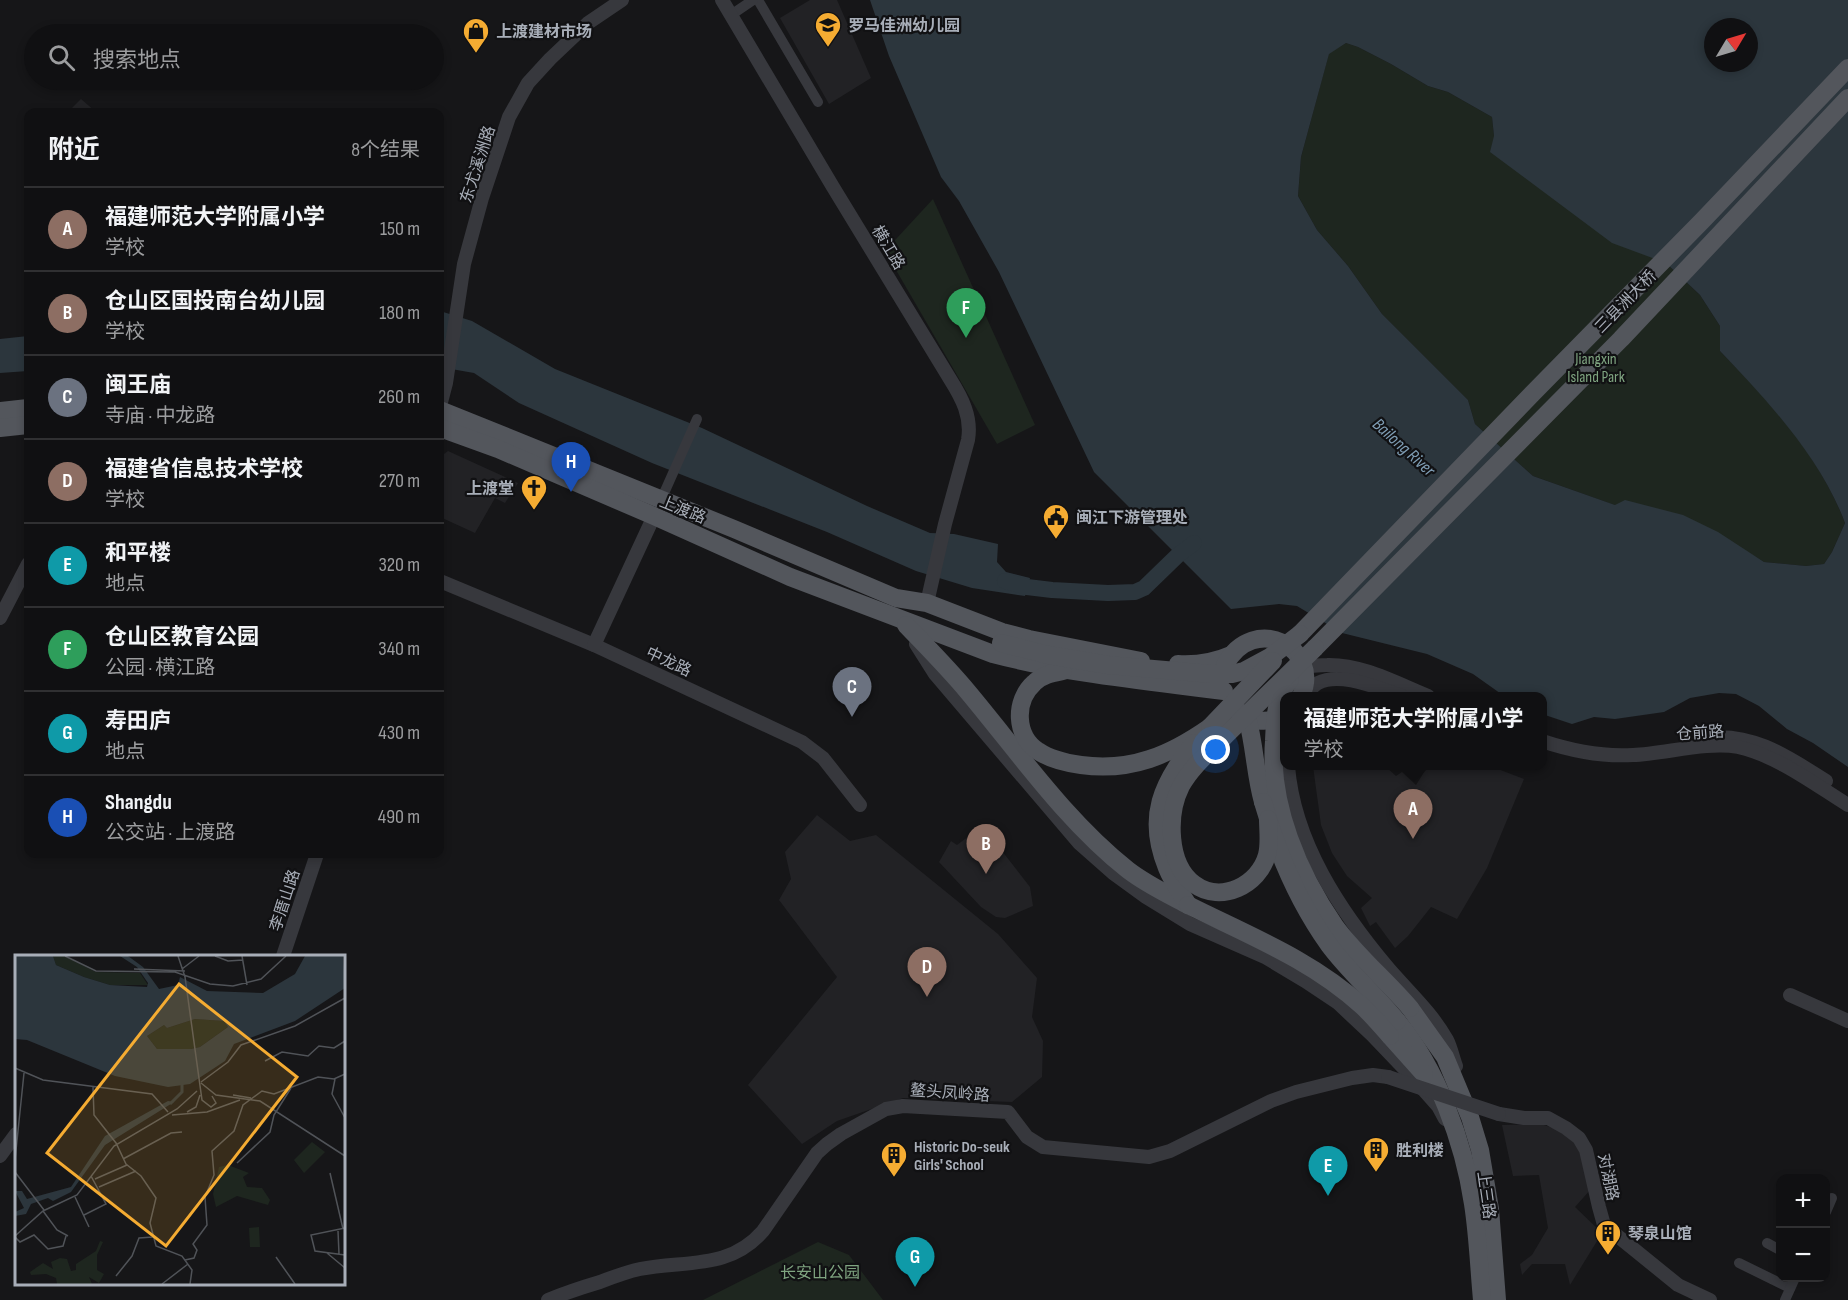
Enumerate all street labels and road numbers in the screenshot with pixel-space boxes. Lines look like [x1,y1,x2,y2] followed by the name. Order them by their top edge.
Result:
[457,123,500,205] street label: 东尤溪洲路
[867,222,908,273] street label: 横江路
[1591,267,1661,337] street label: 三县洲大桥
[657,493,708,528] street label: 上渡路
[643,644,694,681] street label: 中龙路
[1675,722,1725,745] street label: 仓前路
[267,867,304,934] street label: 李厝山路
[909,1081,990,1106] street label: 鳌头凤岭路
[1593,1152,1622,1203] street label: 对湖路
[1473,1170,1498,1220] street label: 上三路

